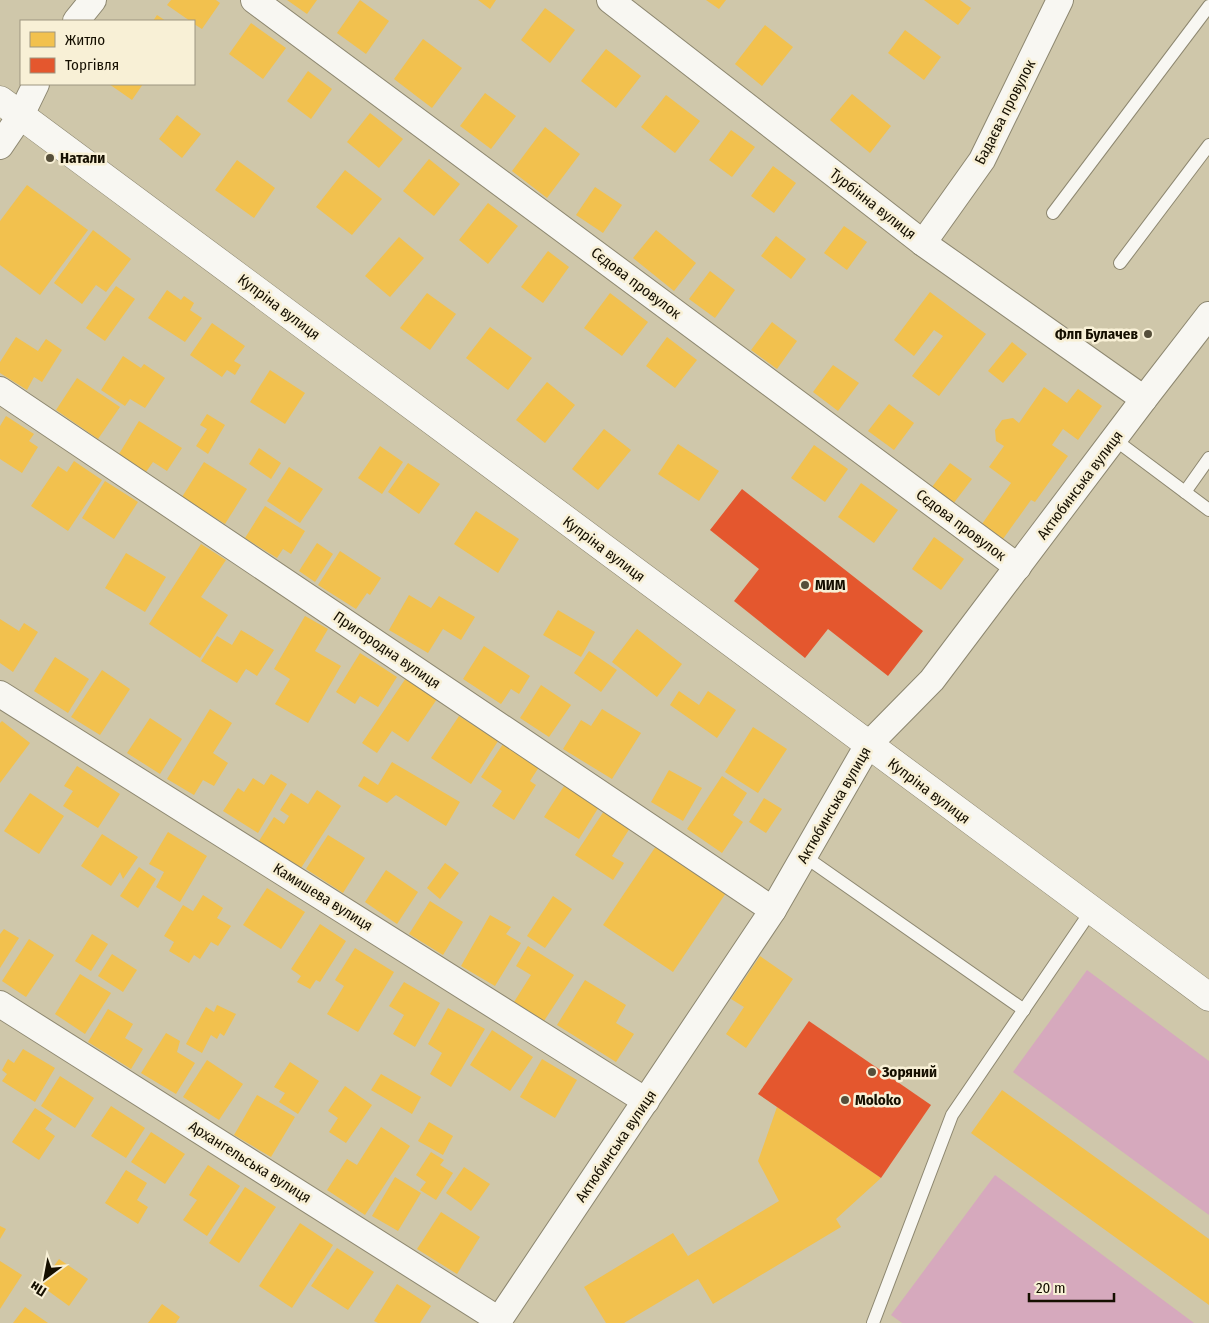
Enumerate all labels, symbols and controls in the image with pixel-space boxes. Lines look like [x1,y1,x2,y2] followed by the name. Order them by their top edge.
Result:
[20,20,195,85] legend
[65,31,105,49] text: Житло
[65,56,119,74] text: Торгівля
[971,57,1039,167] street label: Бадаєва провулок
[60,149,105,167] place label: Натали
[44,152,56,164] marker: Натали
[826,165,920,243] street label: Турбінна вулиця
[588,243,684,323] street label: Сєдова провулок
[234,270,324,344] street label: Купріна вулиця
[1055,325,1138,343] place label: Флп Булачев
[1142,328,1154,340] marker: Флп Булачев
[1033,427,1127,543] street label: Актюбинська вулиця
[913,485,1009,565] street label: Сєдова провулок
[559,512,649,586] street label: Купріна вулиця
[815,576,846,594] place label: МИМ
[799,579,811,591] marker: МИМ
[330,607,444,693] street label: Пригородна вулиця
[793,744,875,866] street label: Актюбинська вулиця
[884,754,974,828] street label: Купріна вулиця
[270,859,376,935] street label: Камишева вулиця
[881,1063,937,1081] place label: Зоряний
[866,1066,878,1078] marker: Зоряний
[572,1086,660,1206] street label: Актюбинська вулиця
[855,1091,901,1109] place label: Moloko
[839,1094,851,1106] marker: Moloko
[186,1117,314,1207] street label: Архангельська вулиця
[20,1253,70,1303] north arrow
[1029,1270,1114,1302] scale bar
[27,1277,50,1300] text: Пн
[1036,1279,1066,1297] text: 20 m

